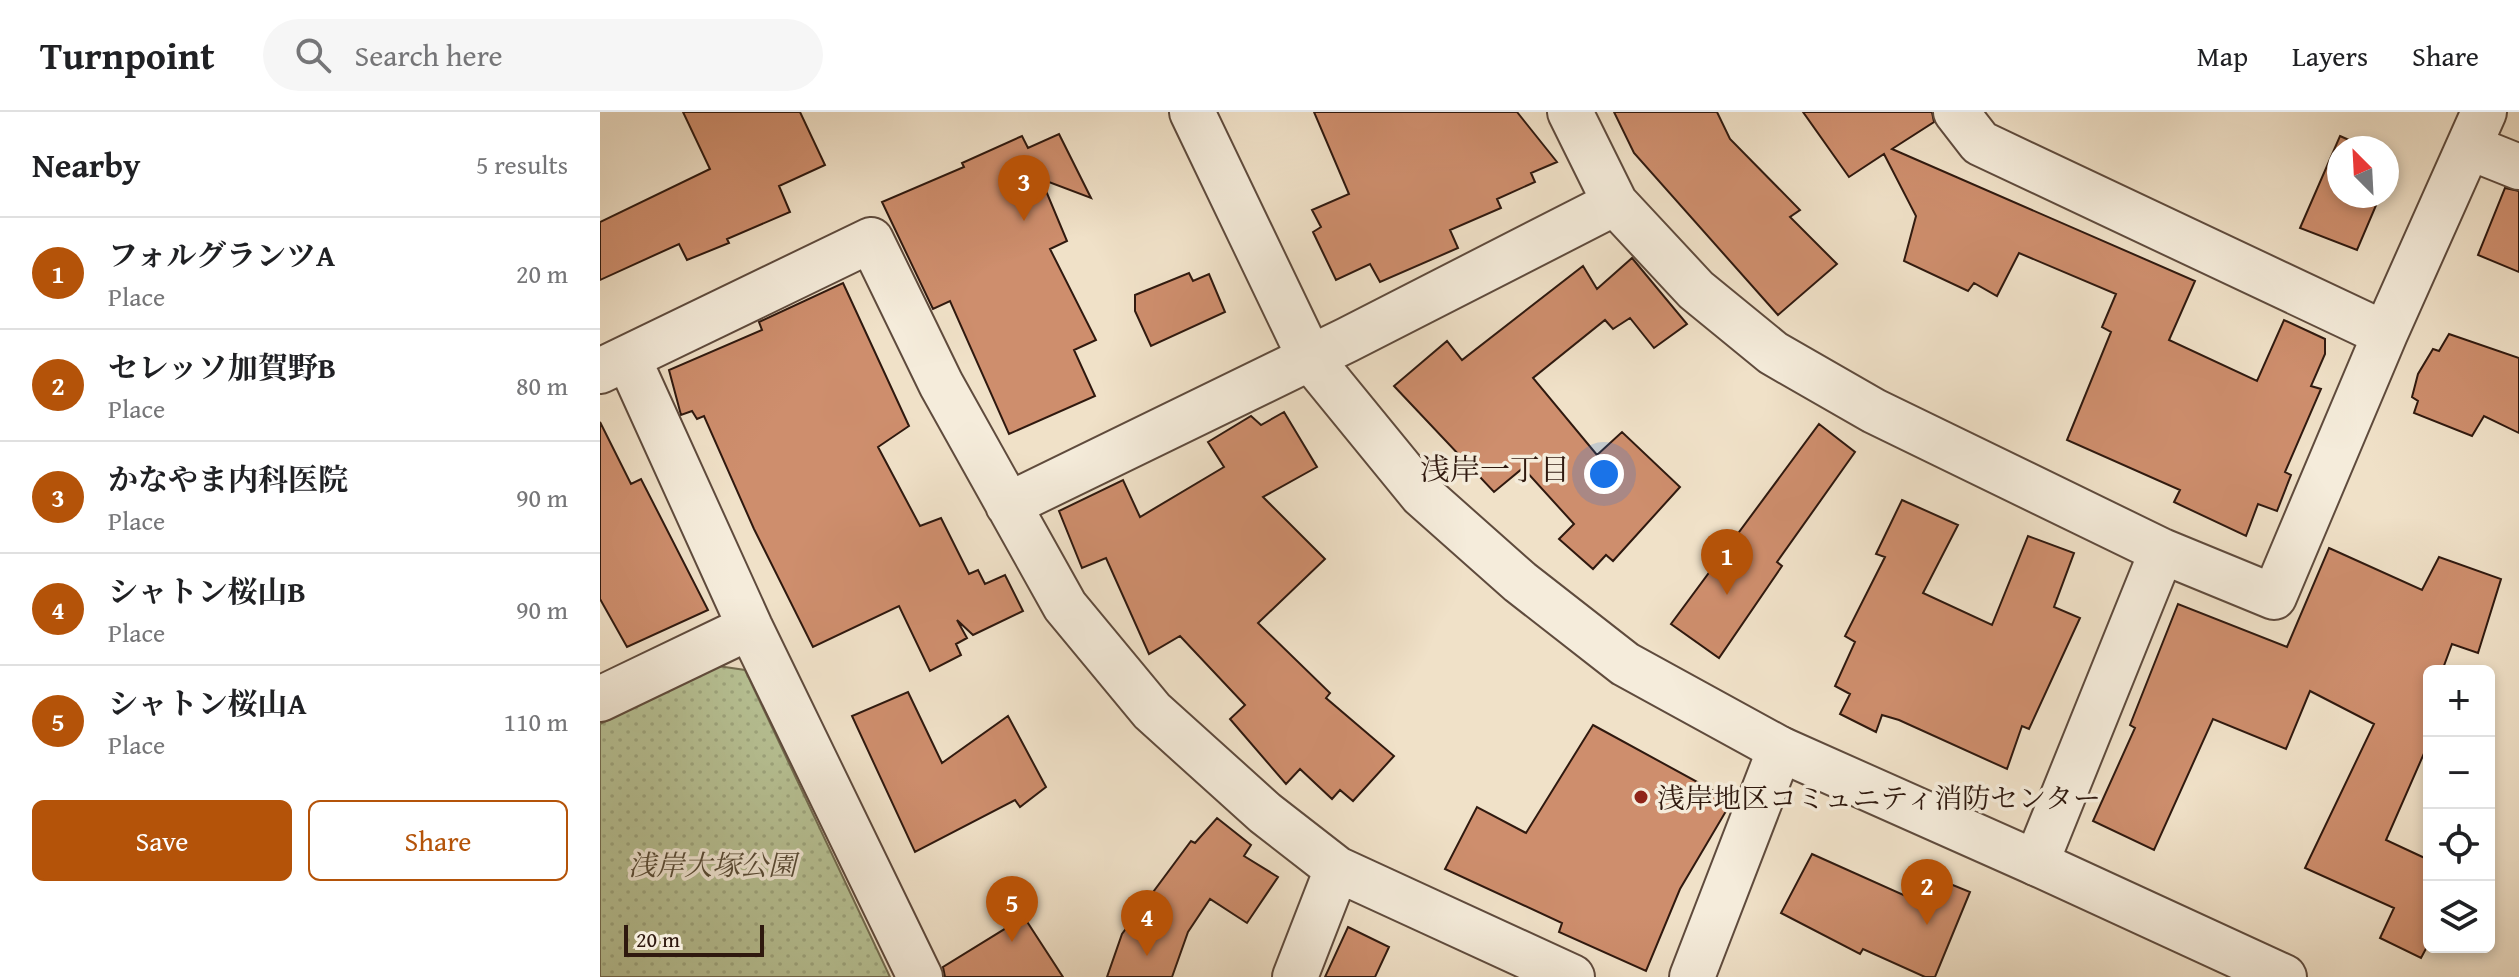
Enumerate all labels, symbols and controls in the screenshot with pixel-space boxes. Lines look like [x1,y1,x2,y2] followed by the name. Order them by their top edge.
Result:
[263,19,823,91] search box
[40,27,215,83] text: Turnpoint
[291,33,335,77] icon: search
[355,33,503,77] text: Search here
[2197,35,2248,76] text: Map
[2292,35,2368,76] text: Layers
[2412,35,2479,76] text: Share
[2327,136,2399,208] north arrow
[32,140,141,189] text: Nearby
[476,145,568,184] text: 5 results
[998,155,1050,221] pin: 3
[108,233,335,277] text: フォルグランツA
[51,254,65,293] text: 1
[516,254,568,293] text: 20 m
[108,277,165,316] text: Place
[108,345,336,389] text: セレッソ加賀野B
[51,366,65,405] text: 2
[516,366,568,405] text: 80 m
[108,389,165,428] text: Place
[1420,447,1570,491] district label: 浅岸一丁目
[1584,454,1624,494] your location
[108,457,348,501] text: かなやま内科医院
[51,478,65,517] text: 3
[516,478,568,517] text: 90 m
[108,501,165,540] text: Place
[1701,529,1753,595] pin: 1
[108,569,306,613] text: シャトン桜山B
[51,590,65,629] text: 4
[516,590,568,629] text: 90 m
[108,613,165,652] text: Place
[2423,665,2495,953] map controls
[2423,665,2495,737] button: +
[108,681,307,725] text: シャトン桜山A
[51,702,65,741] text: 5
[503,702,568,741] text: 110 m
[108,725,165,764] text: Place
[2423,737,2495,809] button: −
[1657,777,2101,818] place label: 浅岸地区コミュニティ消防センター
[1632,788,1650,806] marker: 浅岸地区コミュニティ消防センター
[32,800,292,881] button: Save
[308,800,568,881] button: Share
[2423,809,2495,881] button: locate
[628,844,800,885] park label: 浅岸大塚公園
[1901,859,1953,925] pin: 2
[986,876,1038,942] pin: 5
[2423,881,2495,953] button: layers
[1121,890,1173,956] pin: 4
[624,921,764,957] scale bar
[636,923,680,955] text: 20 m

